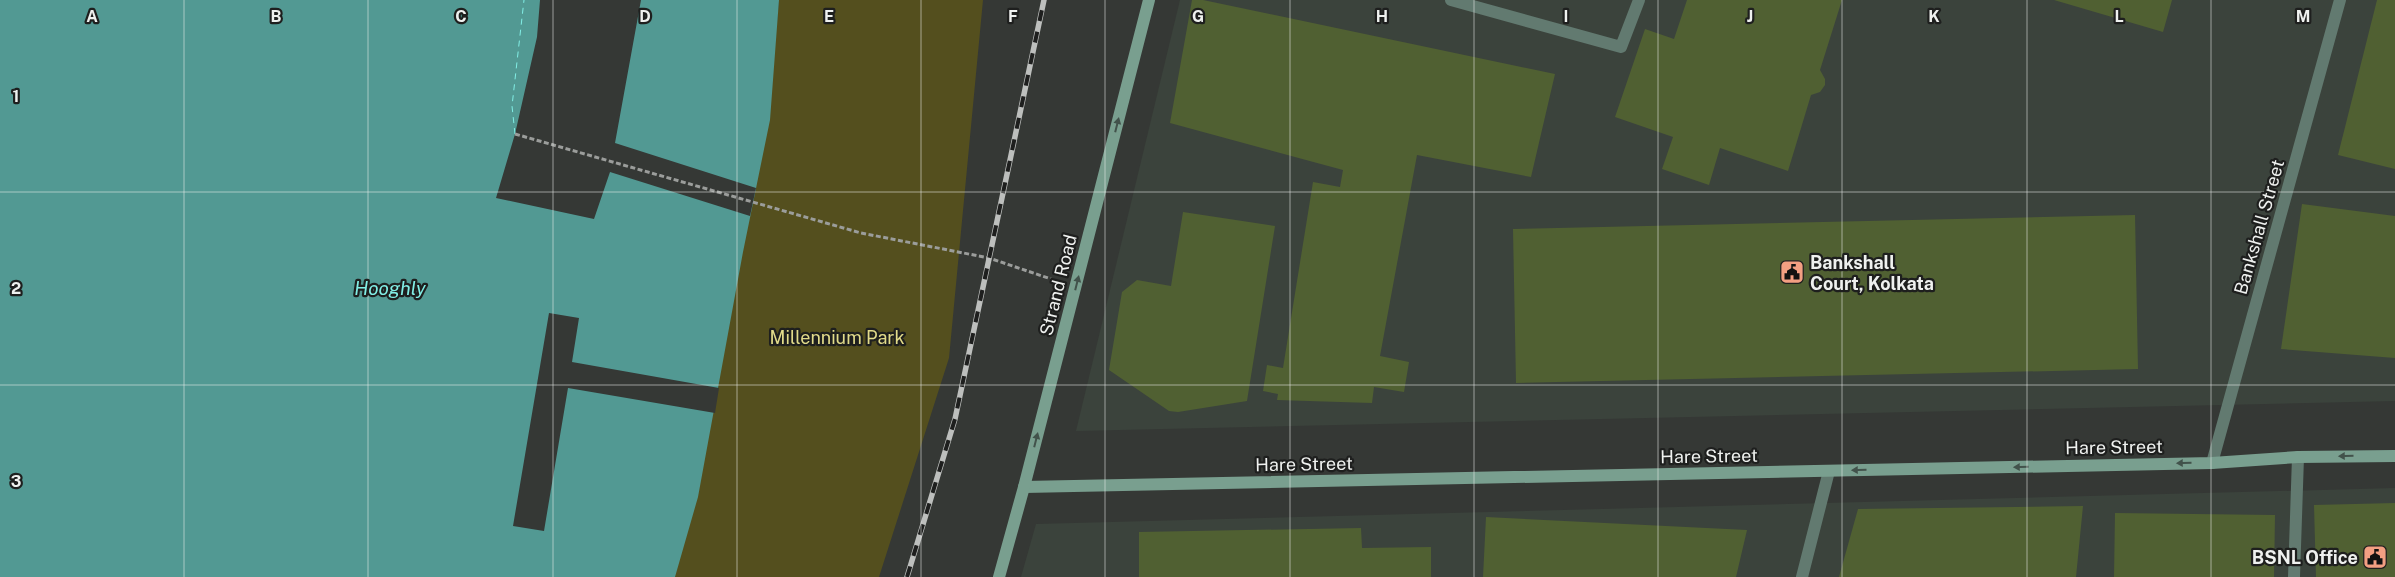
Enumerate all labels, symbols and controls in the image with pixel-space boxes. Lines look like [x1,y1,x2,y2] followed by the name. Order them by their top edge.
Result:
[86,7,98,26] text: A
[271,7,282,26] text: B
[455,7,467,26] text: C
[639,7,651,26] text: D
[824,7,834,26] text: E
[1008,7,1018,26] text: F
[1192,7,1204,26] text: G
[1376,7,1388,26] text: H
[1564,7,1568,26] text: I
[1747,7,1753,26] text: J
[1928,7,1940,26] text: K
[2114,7,2124,26] text: L
[2296,7,2310,26] text: M
[13,87,19,106] text: 1
[1113,118,1121,133] one-way arrow
[2230,157,2288,297] street label: Bankshall Street
[1035,232,1081,338] street label: Strand Road
[1810,252,1934,294] place label: Bankshall Court, Kolkata
[1779,259,1805,285] public building icon: Bankshall Court, Kolkata
[1073,275,1081,290] one-way arrow
[354,277,426,299] water label: Hooghly
[11,279,21,298] text: 2
[769,327,905,348] park label: Millennium Park
[1032,433,1040,448] one-way arrow
[2065,436,2163,458] street label: Hare Street
[1660,445,1758,467] street label: Hare Street
[1255,453,1353,475] street label: Hare Street
[2338,453,2354,461] one-way arrow
[2176,460,2192,468] one-way arrow
[2013,463,2029,471] one-way arrow
[1851,466,1867,474] one-way arrow
[11,472,21,491] text: 3
[2362,544,2388,570] public building icon: BSNL Office
[2252,547,2358,568] place label: BSNL Office

